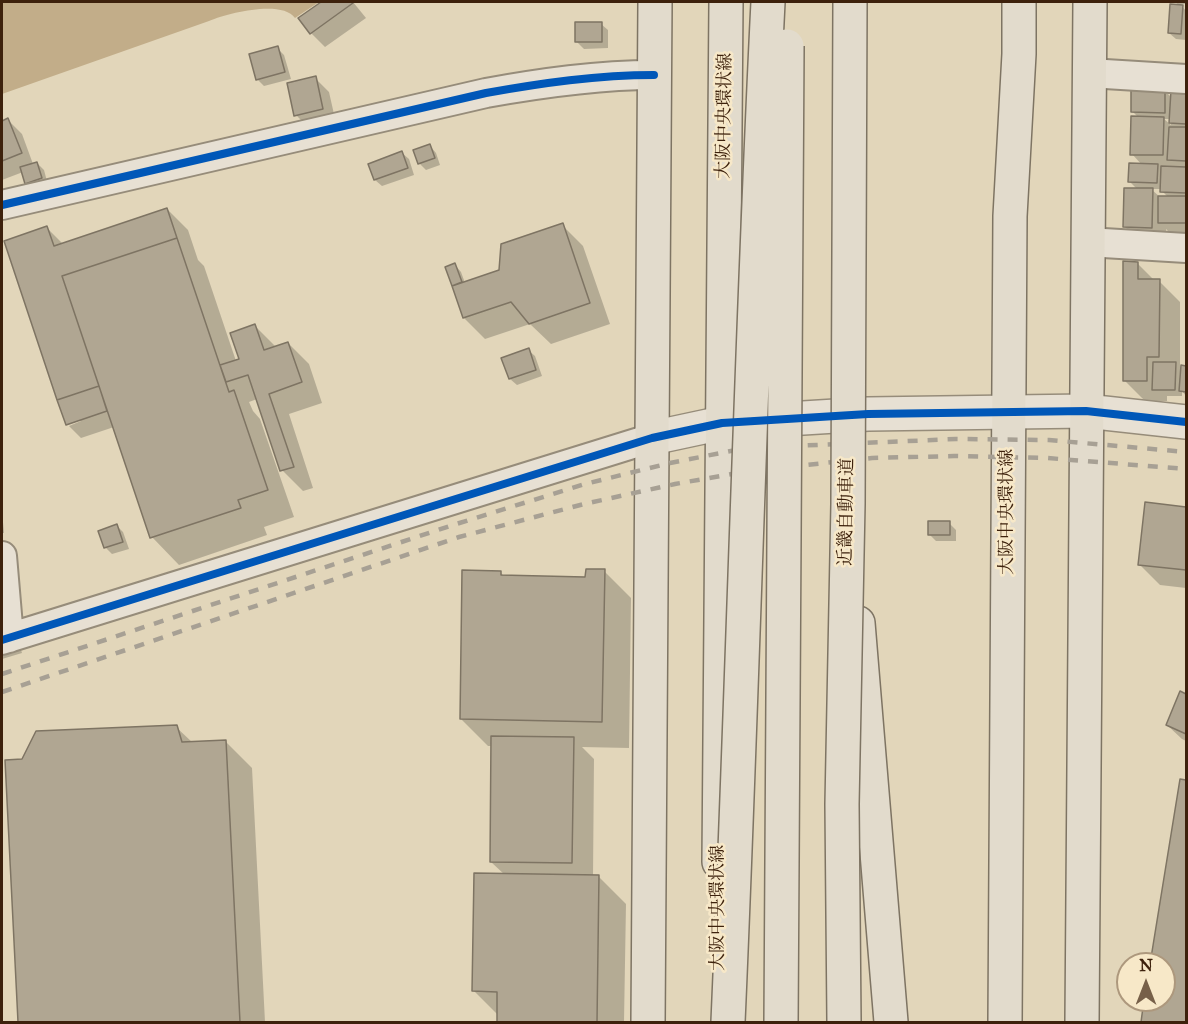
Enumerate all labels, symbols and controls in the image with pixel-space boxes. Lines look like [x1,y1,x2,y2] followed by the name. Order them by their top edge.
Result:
[713,53,737,179] street label: 大阪中央環状線
[997,449,1019,575] street label: 大阪中央環状線
[835,458,859,566] street label: 近畿自動車道
[708,845,730,971] street label: 大阪中央環状線
[1116,952,1176,1012] north arrow
[1139,956,1153,975] text: N

